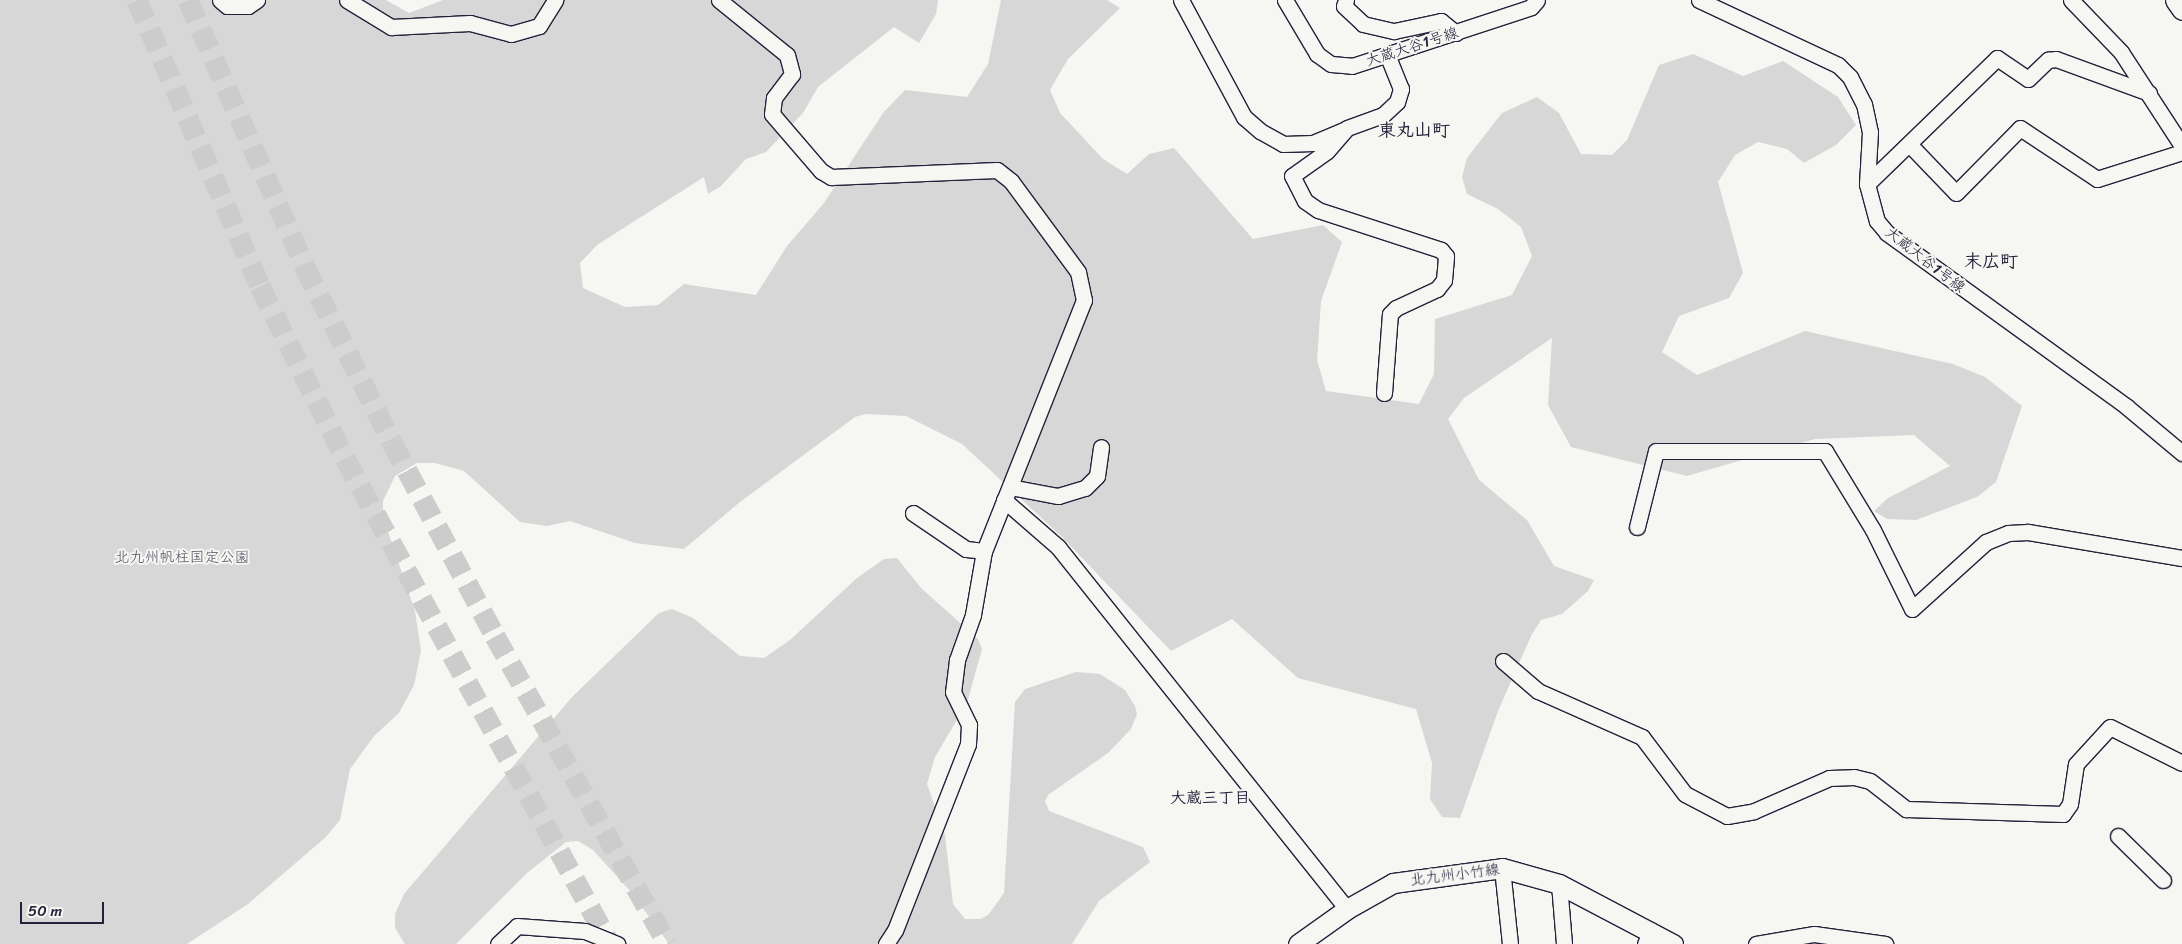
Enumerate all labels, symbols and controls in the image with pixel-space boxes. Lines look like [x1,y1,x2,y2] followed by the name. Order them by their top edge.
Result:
[1363,24,1461,70] street label: 大蔵大谷1号線
[1378,119,1450,141] district label: 東丸山町
[1881,223,1969,297] street label: 大蔵大谷1号線
[1964,250,2018,272] district label: 末広町
[115,549,249,567] park label: 北九州帆柱国定公園
[1170,788,1250,808] district label: 大蔵三丁目
[1409,861,1501,889] street label: 北九州小竹線
[22,892,106,924] scale bar
[28,898,62,924] text: 50 m

